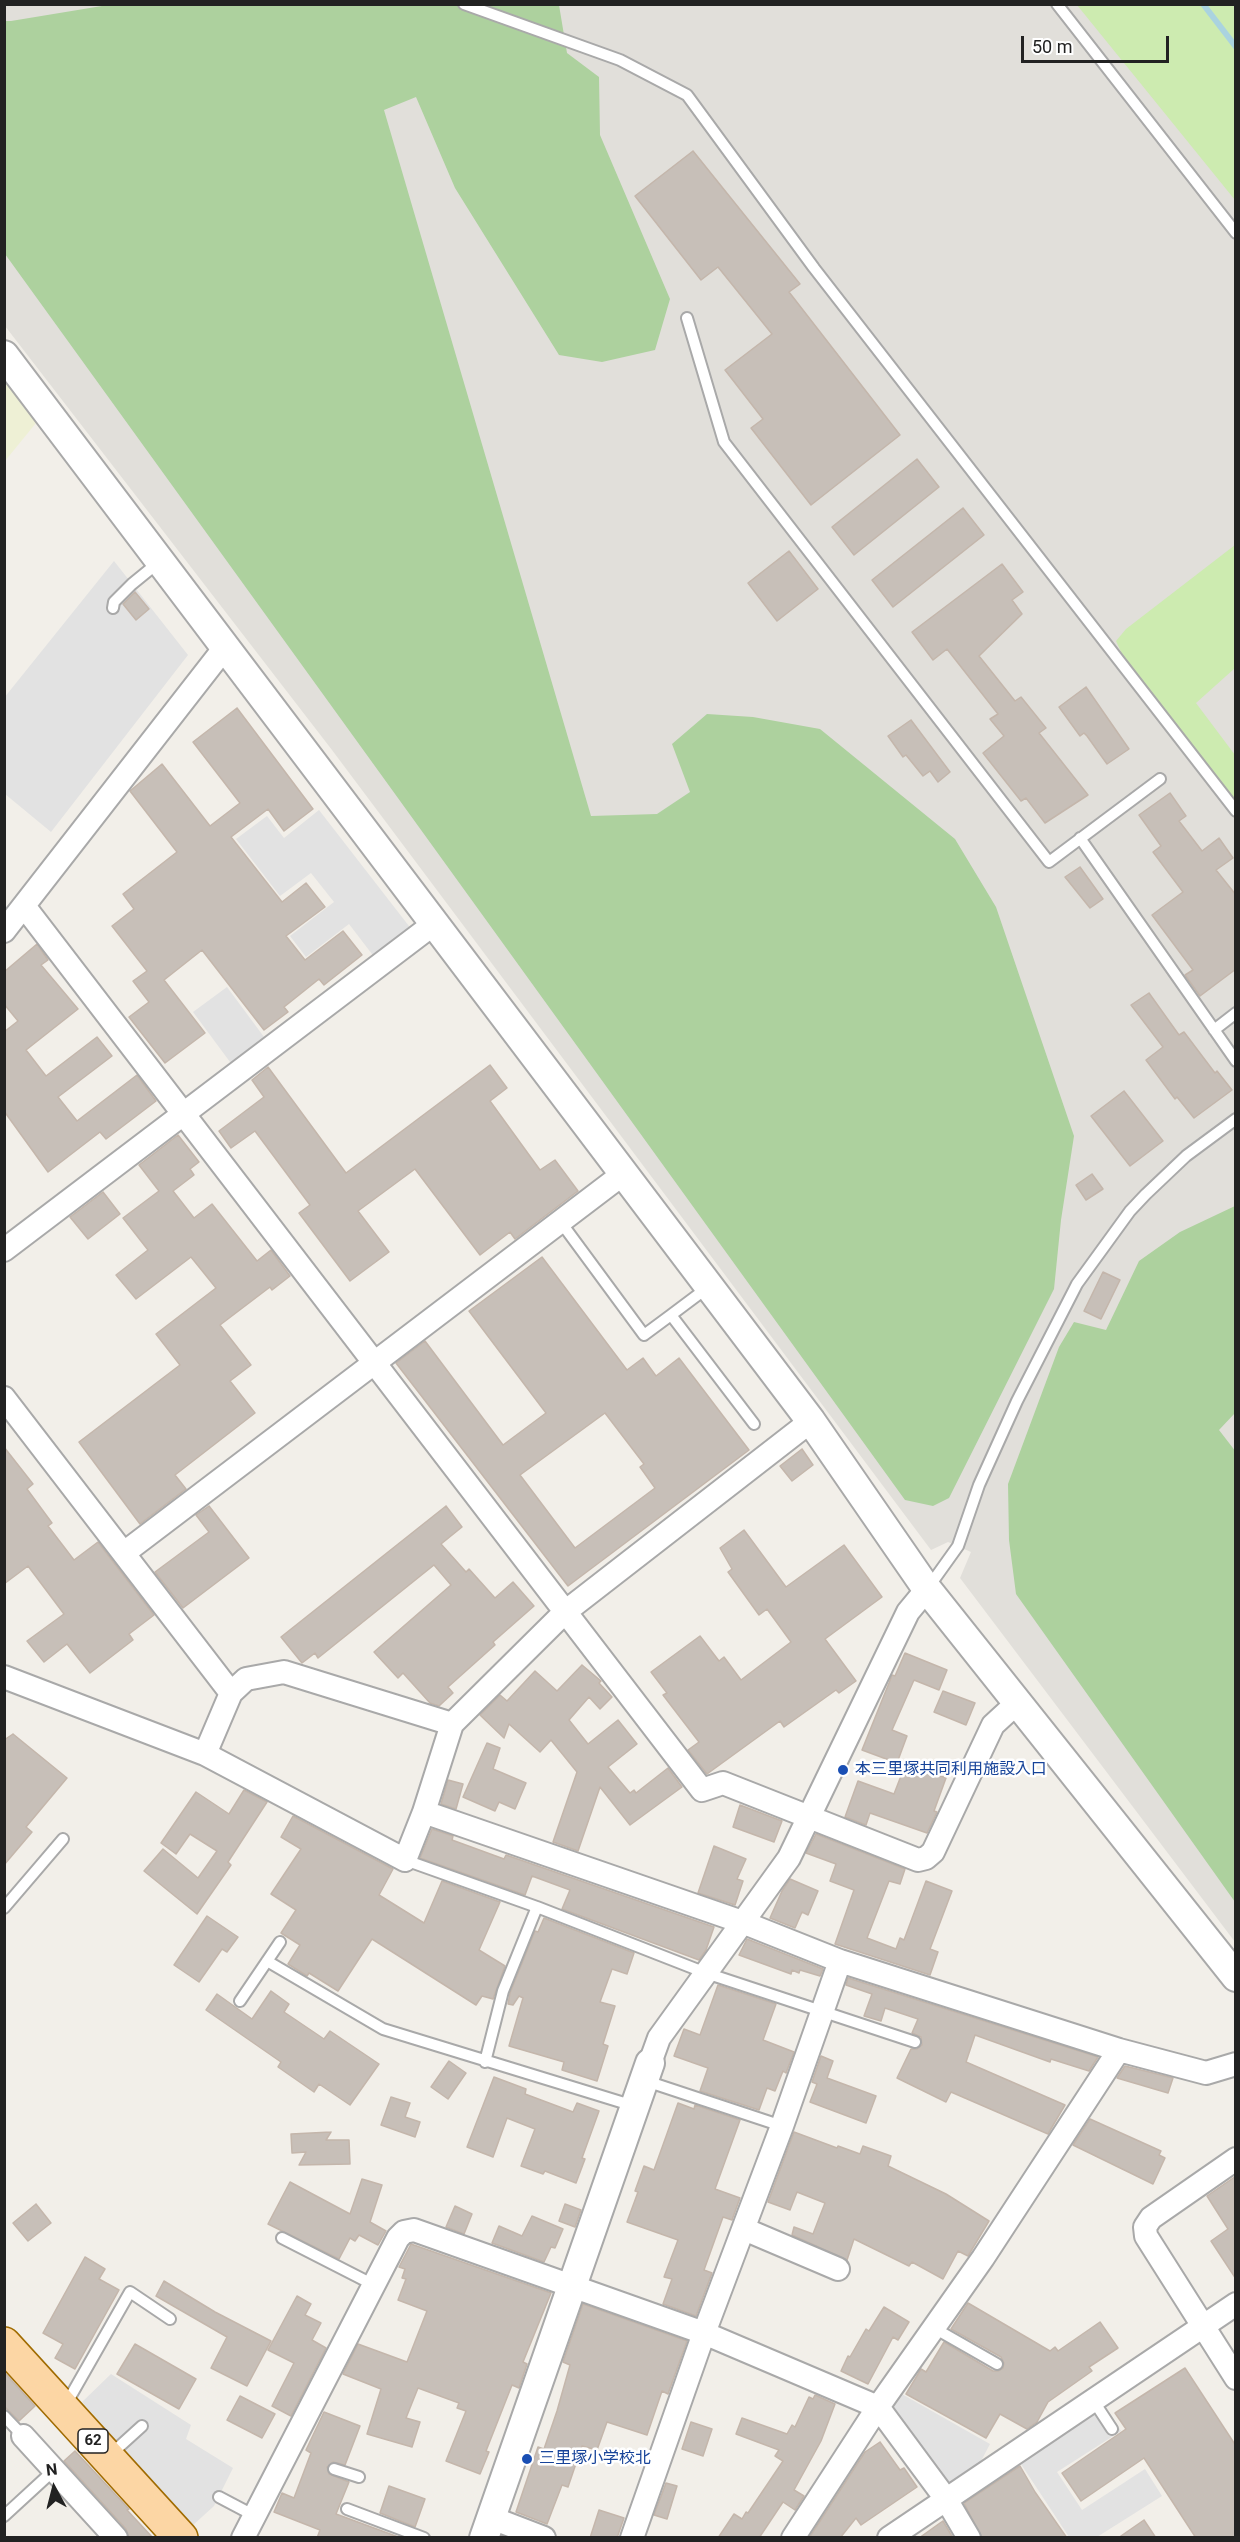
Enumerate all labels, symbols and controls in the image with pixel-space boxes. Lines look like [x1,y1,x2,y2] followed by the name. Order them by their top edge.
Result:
[1024,24,1172,62] scale bar
[1032,36,1072,57] text: 50 m
[855,1760,1047,1780] place label: 本三里塚共同利用施設入口
[836,1763,850,1777] marker: 本三里塚共同利用施設入口
[78,2429,108,2453] road number: 62
[539,2449,651,2469] place label: 三里塚小学校北
[520,2452,534,2466] marker: 三里塚小学校北
[24,2458,84,2518] north arrow
[45,2460,59,2480] text: N

